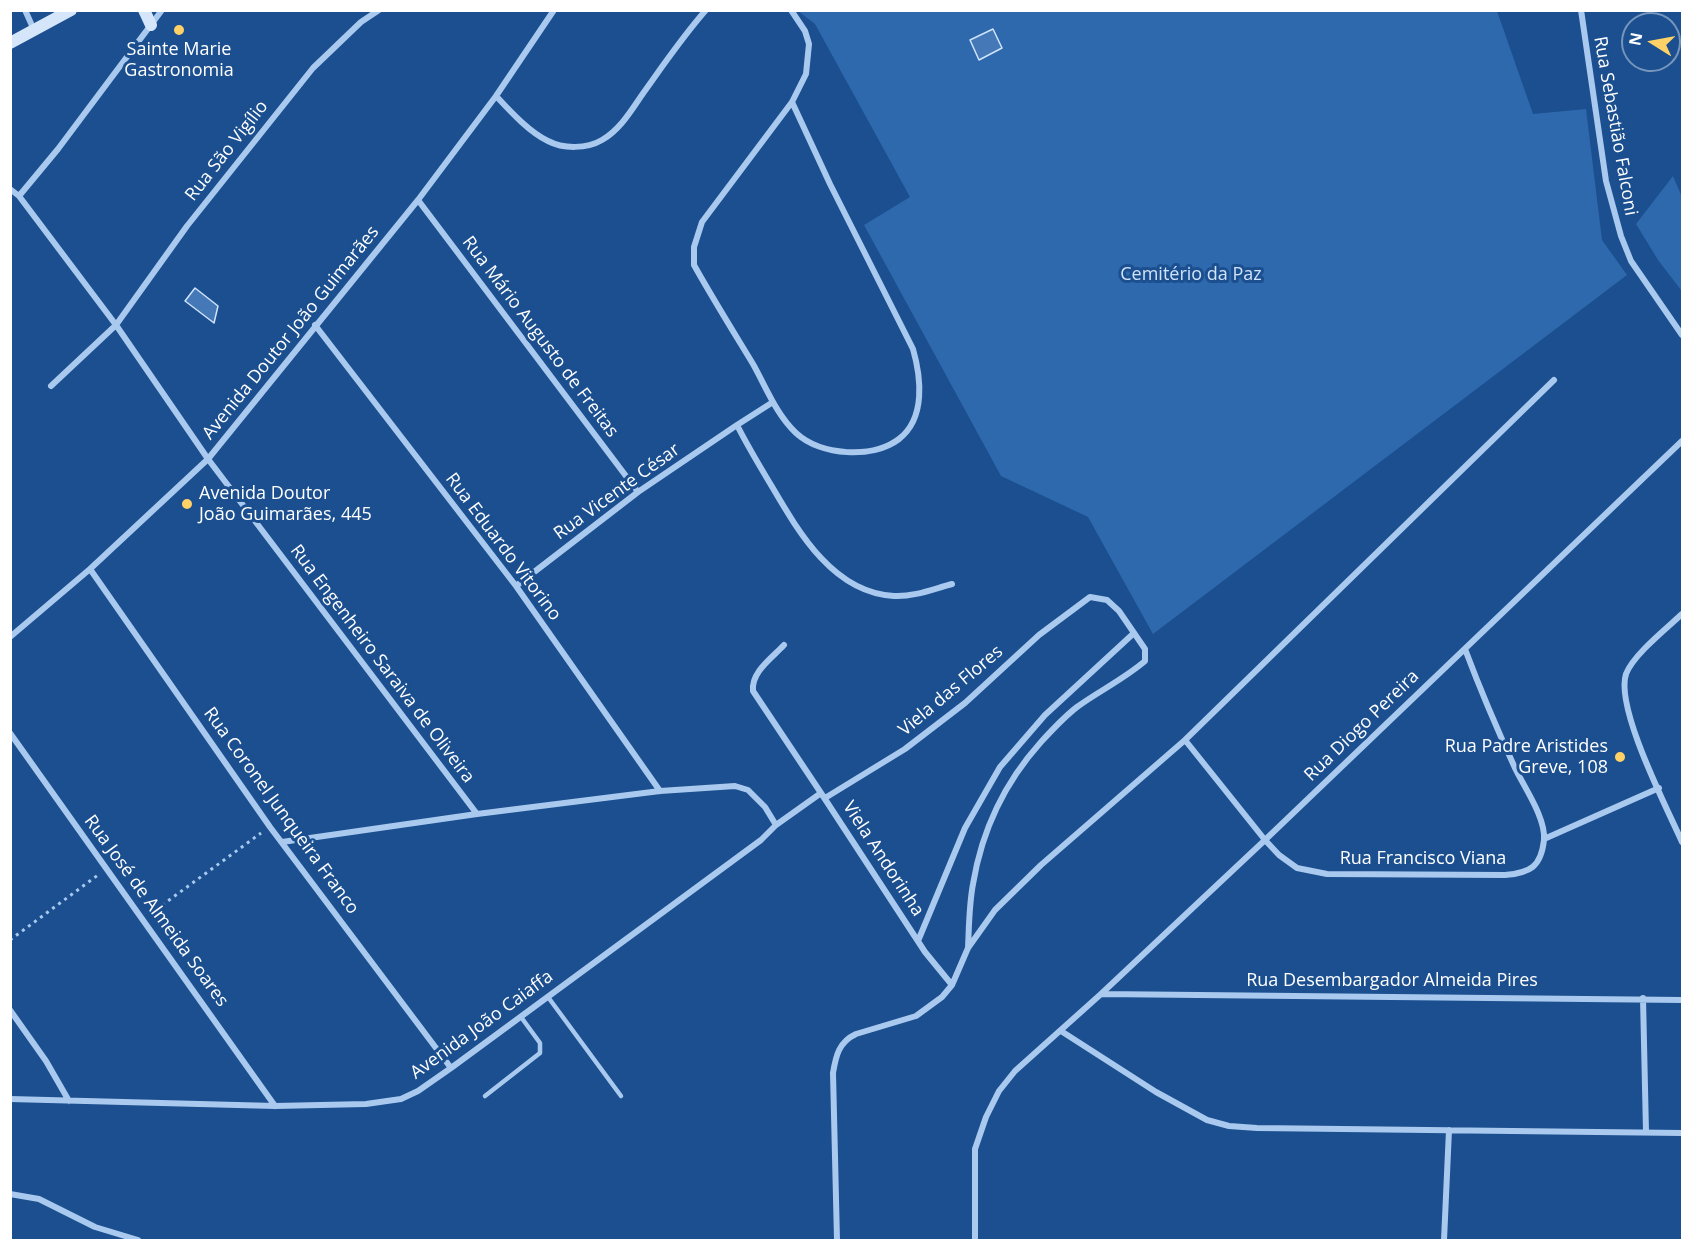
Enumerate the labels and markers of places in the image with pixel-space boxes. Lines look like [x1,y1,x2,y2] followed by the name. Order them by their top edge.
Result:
[172,23,186,37] marker: Sainte Marie Gastronomia
[124,39,234,82] place label: Sainte Marie Gastronomia
[199,483,372,526] place label: Avenida Doutor João Guimarães, 445
[180,497,194,511] marker: Avenida Doutor João Guimarães, 445
[1445,736,1608,778] place label: Rua Padre Aristides Greve, 108
[1613,750,1627,764] marker: Rua Padre Aristides Greve, 108

